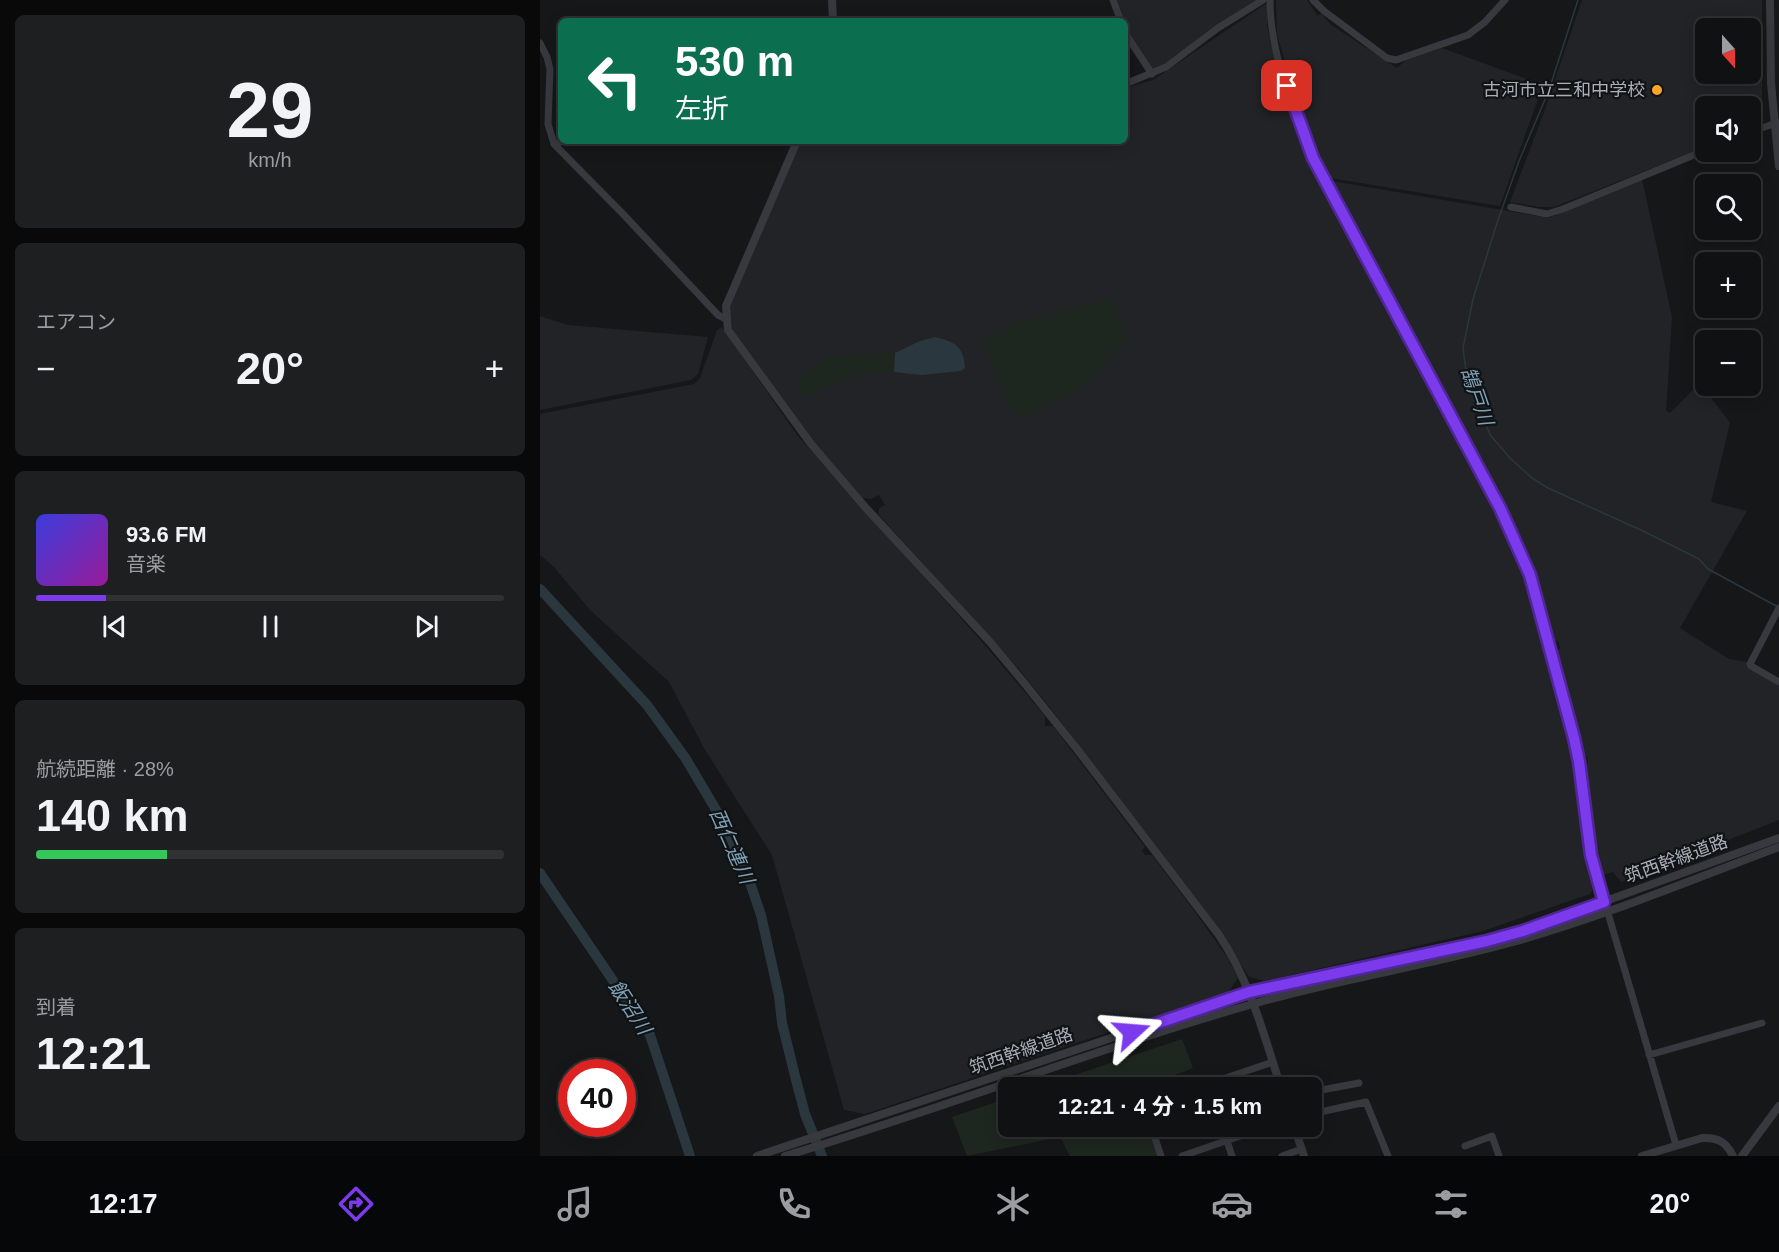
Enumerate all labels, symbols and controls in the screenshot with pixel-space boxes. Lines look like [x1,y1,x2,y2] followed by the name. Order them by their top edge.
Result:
[1695,18,1761,84] north arrow
[1695,18,1761,396] map controls
[675,38,794,85] text: 530 m
[576,42,654,120] icon: left
[1261,60,1312,111] pin
[227,66,313,154] text: 29
[1270,69,1303,102] icon: arrive
[1483,80,1645,100] place label: 古河市立三和中学校
[1650,83,1664,97] marker: 古河市立三和中学校
[675,94,729,124] text: 左折
[1695,96,1761,162] button: sound
[248,149,292,171] text: km/h
[1695,174,1761,240] button: search
[1695,252,1761,318] button: +
[36,311,116,333] text: エアコン
[1695,330,1761,396] button: −
[236,343,304,394] text: 20°
[36,350,55,387] text: −
[485,350,504,387] text: +
[1457,364,1498,430] water label: 鵠戸川
[126,522,207,547] text: 93.6 FM
[126,553,166,575] text: 音楽
[98,610,131,643] icon: previous
[254,610,287,643] icon: pause
[410,610,443,643] icon: next
[36,758,174,780] text: 航続距離 · 28%
[36,790,189,841] text: 140 km
[706,805,759,889] water label: 西仁連川
[1622,831,1730,887] street label: 筑西幹線道路
[604,976,657,1040] water label: 飯沼川
[36,996,76,1018] text: 到着
[1100,1000,1164,1064] position arrow
[967,1024,1075,1078] street label: 筑西幹線道路
[36,1028,151,1079] text: 12:21
[558,1059,636,1137] speed limit sign: 40
[1058,1094,1262,1119] text: 12:21 · 4 分 · 1.5 km
[335,1183,377,1225] icon: directions
[554,1183,596,1225] icon: music
[773,1183,815,1225] icon: phone
[992,1183,1034,1225] icon: climate
[1211,1183,1253,1225] icon: car
[1430,1183,1472,1225] icon: filters
[89,1189,158,1219] text: 12:17
[1650,1189,1690,1219] text: 20°

